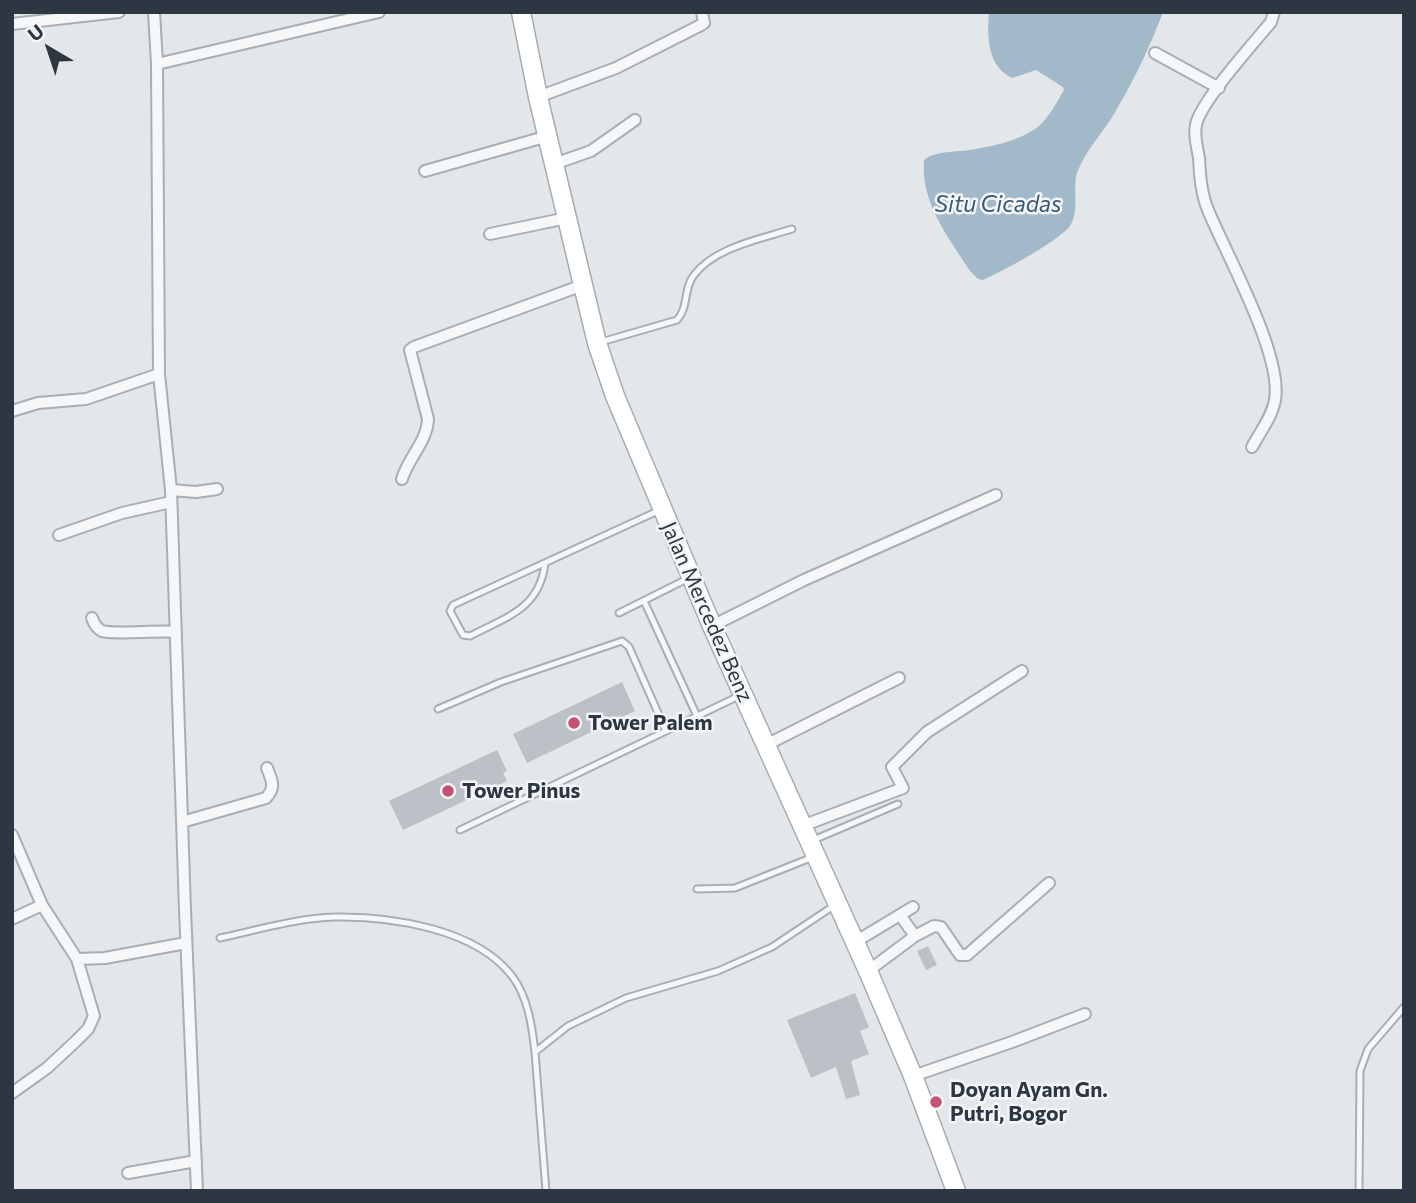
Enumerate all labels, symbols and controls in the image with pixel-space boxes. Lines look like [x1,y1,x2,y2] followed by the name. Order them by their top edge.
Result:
[14,14,84,84] north arrow
[23,19,48,46] text: U
[935,190,1061,218] water label: Situ Cicadas
[656,518,758,706] street label: Jalan Mercedez Benz
[588,710,713,736] place label: Tower Palem
[566,715,582,731] marker: Tower Palem
[462,778,580,804] place label: Tower Pinus
[440,783,456,799] marker: Tower Pinus
[950,1077,1108,1127] place label: Doyan Ayam Gn. Putri, Bogor
[928,1094,944,1110] marker: Doyan Ayam Gn. Putri, Bogor

